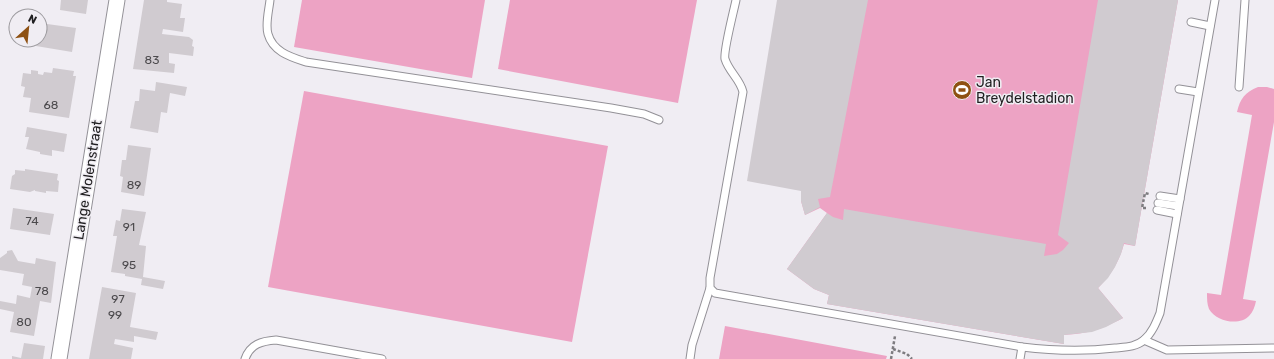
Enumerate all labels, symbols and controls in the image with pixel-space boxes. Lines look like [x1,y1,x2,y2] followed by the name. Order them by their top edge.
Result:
[8,8,48,48] north arrow
[26,12,39,27] text: N
[145,53,159,67] house number: 83
[976,74,1074,107] place label: Jan Breydelstadion
[951,79,973,101] sports icon: Jan Breydelstadion
[44,98,58,112] house number: 68
[70,118,106,241] street label: Lange Molenstraat
[127,178,141,192] house number: 89
[25,214,39,228] house number: 74
[123,220,135,234] house number: 91
[122,258,136,272] house number: 95
[35,284,49,298] house number: 78
[111,292,125,306] house number: 97
[108,308,122,322] house number: 99
[16,315,32,329] house number: 80

